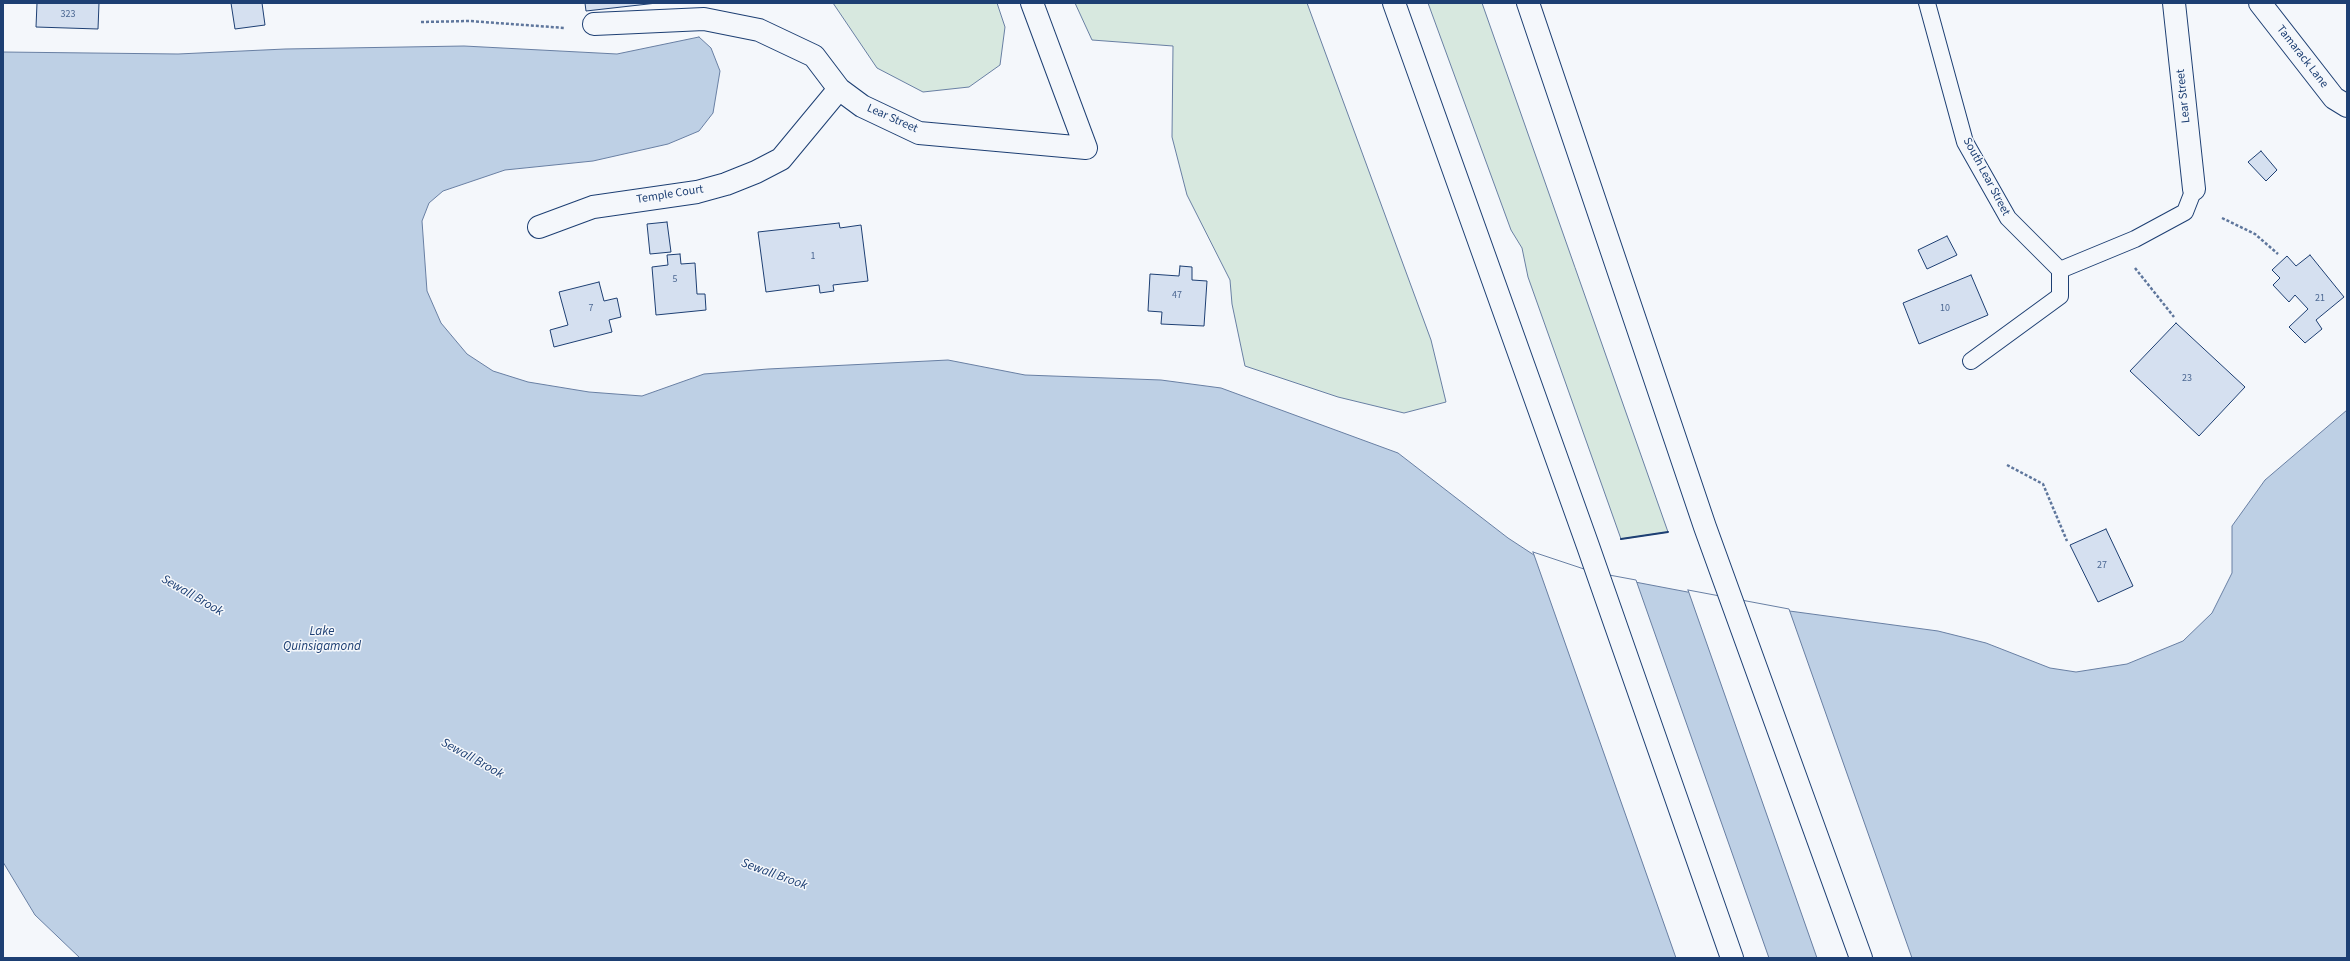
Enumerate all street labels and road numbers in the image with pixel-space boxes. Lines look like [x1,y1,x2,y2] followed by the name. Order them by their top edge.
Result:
[2273,23,2331,91] street label: Tamarack Lane
[2174,68,2194,124] street label: Lear Street
[864,101,920,137] street label: Lear Street
[1959,135,2013,219] street label: South Lear Street
[635,183,705,207] street label: Temple Court

